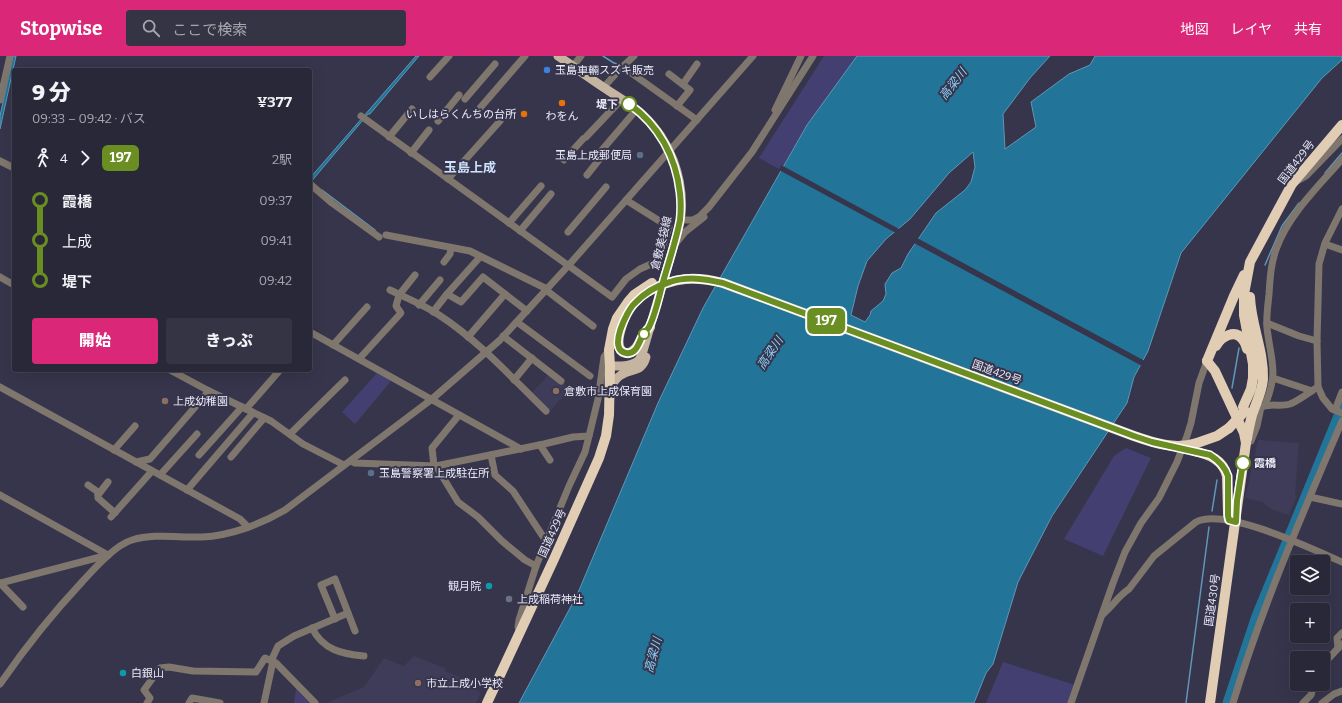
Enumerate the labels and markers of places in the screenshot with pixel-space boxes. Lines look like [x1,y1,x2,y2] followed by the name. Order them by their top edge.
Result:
[555,64,654,77] place label: 玉島車輛スズキ販売
[542,65,552,75] marker: 玉島車輛スズキ販売
[621,96,637,112] marker: 堤下
[557,98,567,108] marker: わをん
[596,98,618,111] place label: 堤下
[406,108,517,121] place label: いしはらくんちの台所
[519,109,529,119] marker: いしはらくんちの台所
[546,110,579,123] place label: わをん
[555,149,632,162] place label: 玉島上成郵便局
[635,150,645,160] marker: 玉島上成郵便局
[638,328,650,340] unlabelled marker
[564,385,652,398] place label: 倉敷市上成保育園
[551,386,561,396] marker: 倉敷市上成保育園
[173,395,228,408] place label: 上成幼稚園
[160,396,170,406] marker: 上成幼稚園
[1235,455,1251,471] marker: 霞橋
[1254,457,1276,470] place label: 霞橋
[379,467,490,480] place label: 玉島警察署上成駐在所
[366,468,376,478] marker: 玉島警察署上成駐在所
[448,580,481,593] place label: 観月院
[484,581,494,591] marker: 観月院
[517,593,583,606] place label: 上成稲荷神社
[504,594,514,604] marker: 上成稲荷神社
[131,667,164,680] place label: 白銀山
[118,668,128,678] marker: 白銀山
[426,677,503,690] place label: 市立上成小学校
[413,678,423,688] marker: 市立上成小学校

